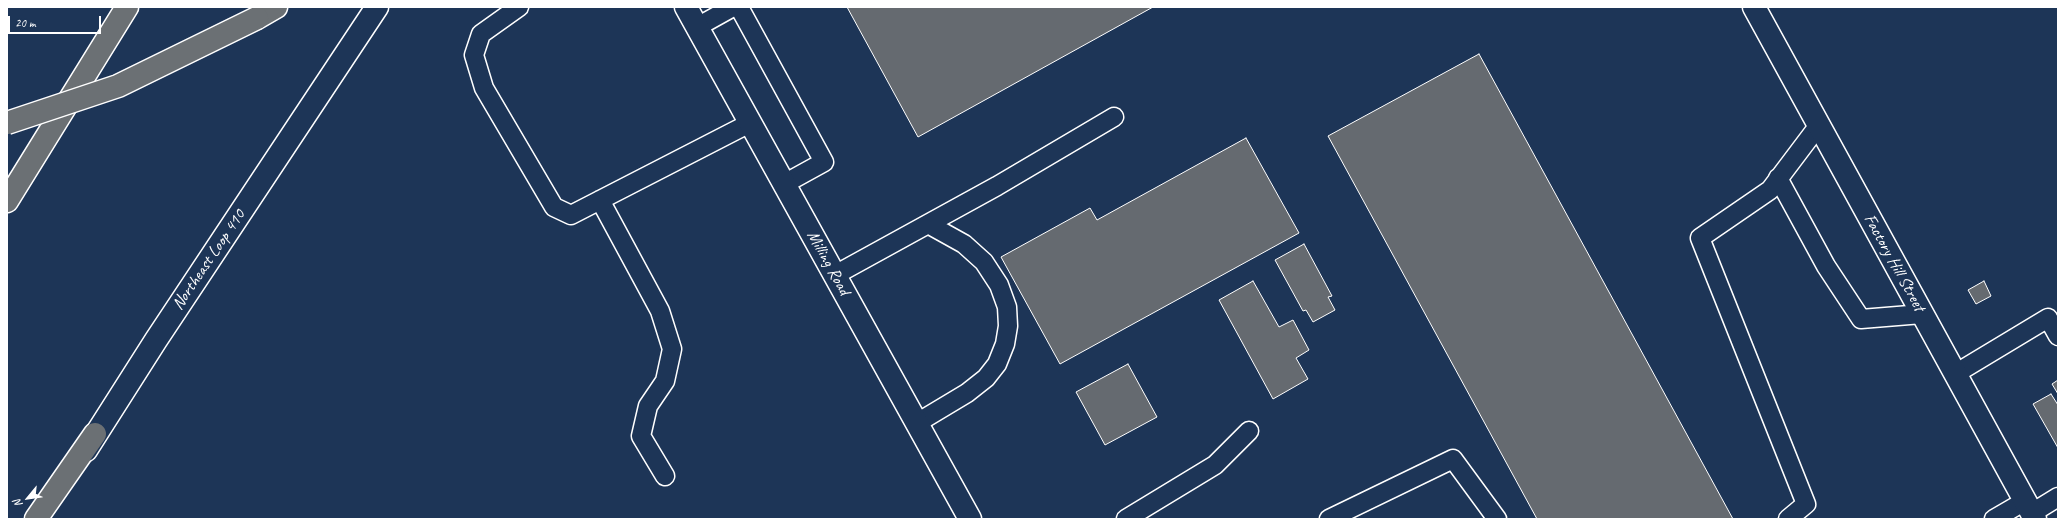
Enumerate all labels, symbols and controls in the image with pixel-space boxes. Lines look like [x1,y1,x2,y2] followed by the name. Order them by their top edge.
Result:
[10,8,103,34] scale bar
[15,15,35,31] text: 20 m
[168,206,250,314] street label: Northeast Loop 410
[1859,211,1929,315] street label: Factory Hill Street
[802,227,854,299] street label: Milling Road
[8,478,48,518] north arrow
[10,497,25,510] text: N

